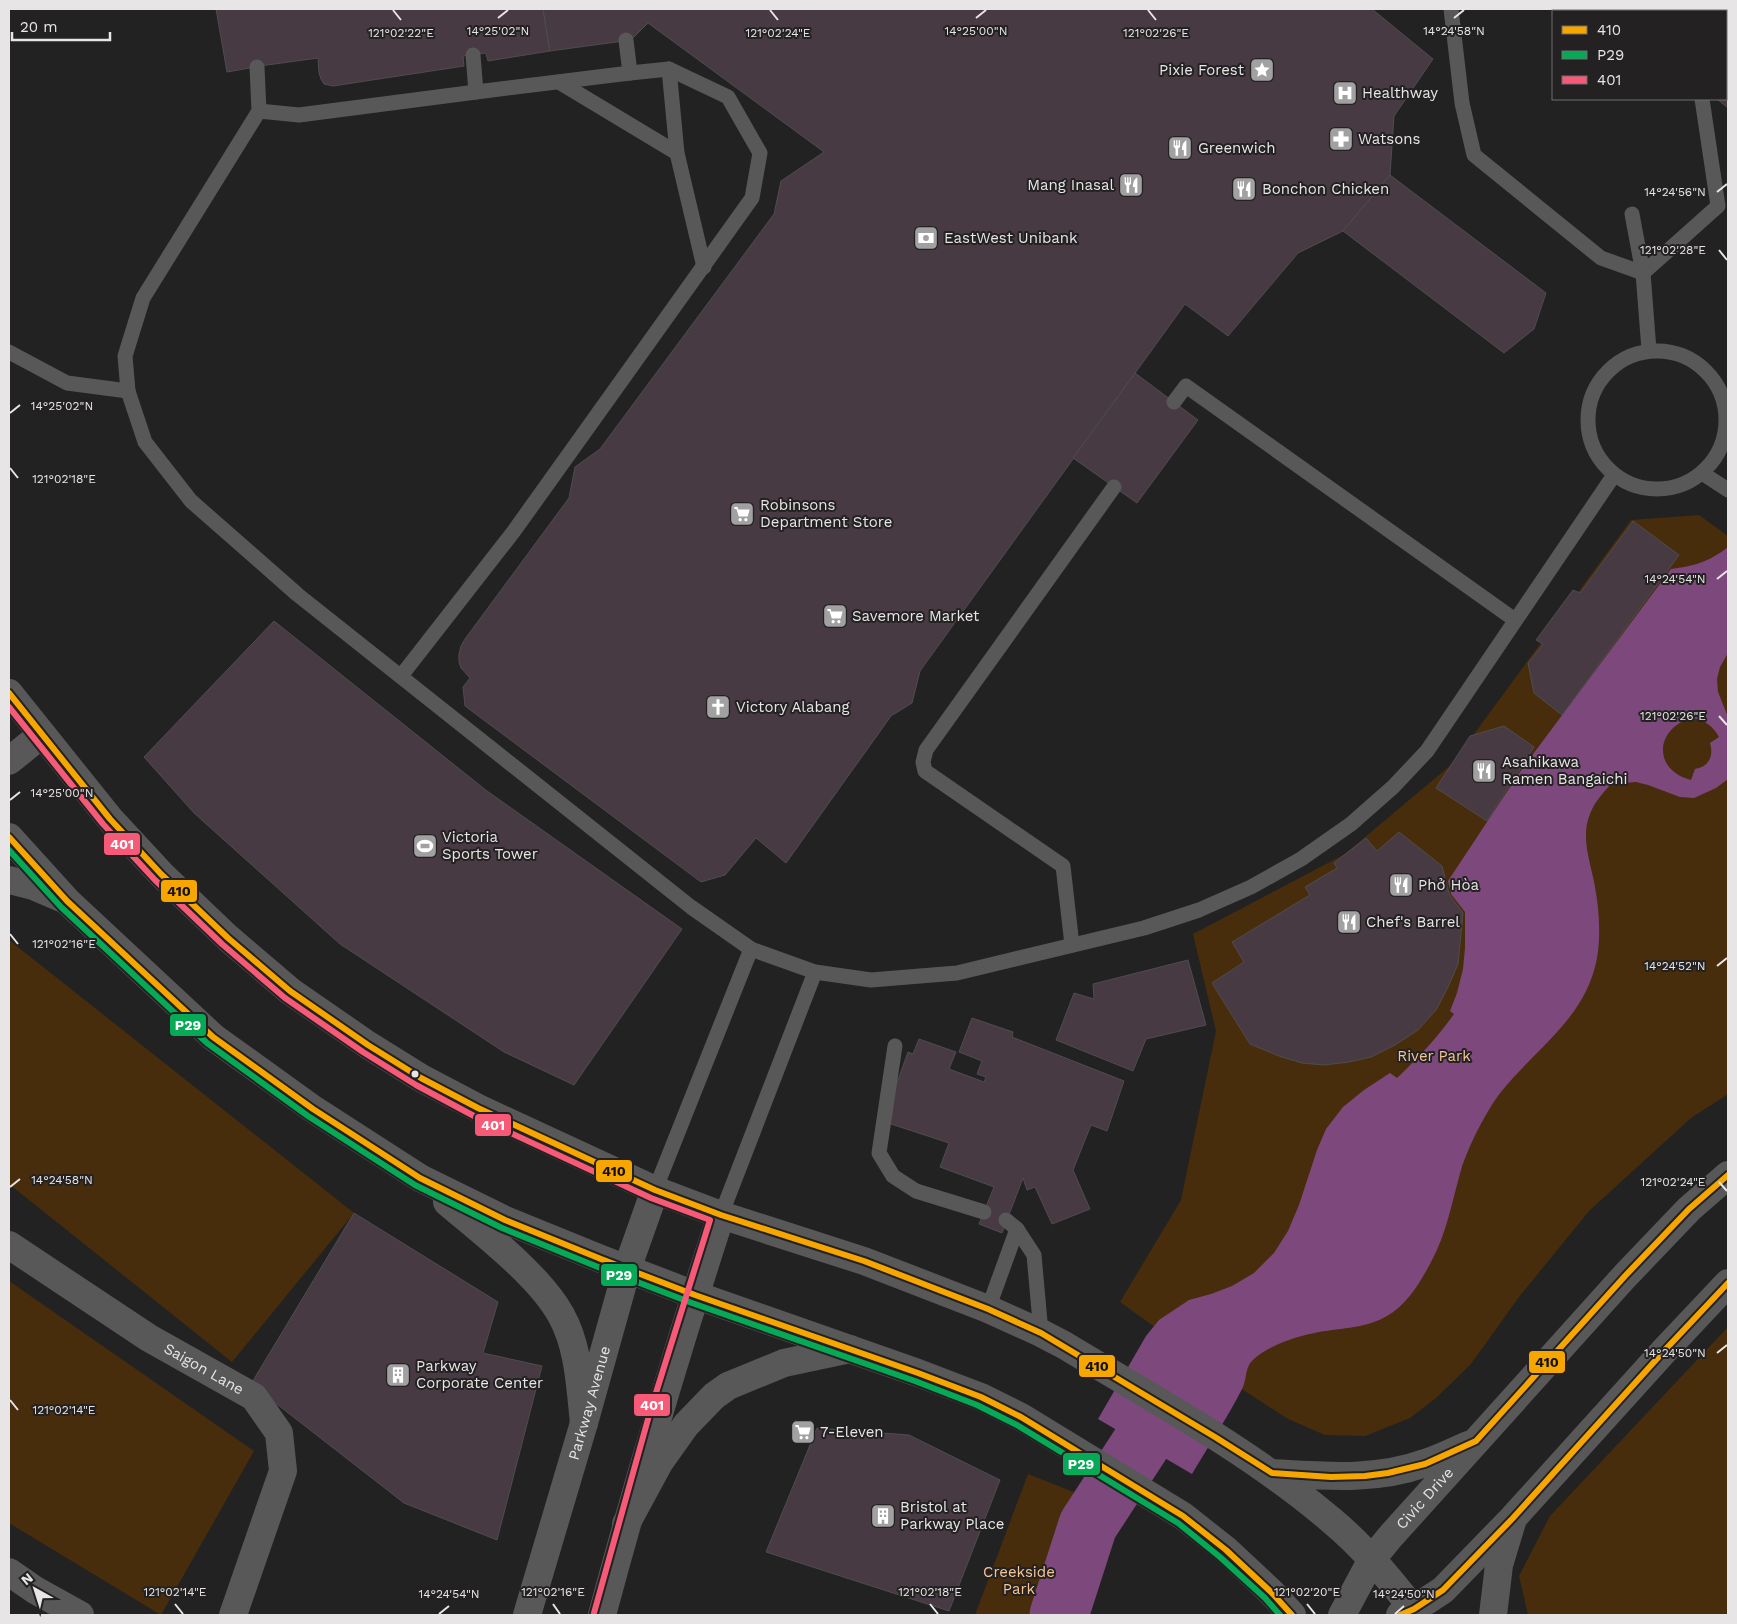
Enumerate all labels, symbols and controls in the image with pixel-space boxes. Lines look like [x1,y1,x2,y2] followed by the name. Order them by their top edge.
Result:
[12,10,110,42] scale bar
[1552,10,1727,100] legend
[20,18,58,36] text: 20 m
[1597,21,1621,39] text: 410
[467,24,529,38] text: 14°25'02"N
[945,24,1007,38] text: 14°25'00"N
[1423,24,1485,38] text: 14°24'58"N
[368,26,434,40] text: 121°02'22"E
[745,26,811,40] text: 121°02'24"E
[1123,26,1189,40] text: 121°02'26"E
[1597,46,1624,64] text: P29
[1249,57,1275,83] place icon: Pixie Forest
[1159,61,1245,79] place label: Pixie Forest
[1597,71,1621,89] text: 401
[1332,80,1358,106] hospital icon: Healthway
[1362,84,1438,102] place label: Healthway
[1328,126,1354,152] pharmacy icon: Watsons
[1358,130,1420,148] place label: Watsons
[1167,135,1193,161] restaurant icon: Greenwich
[1198,139,1275,157] place label: Greenwich
[1118,172,1144,198] restaurant icon: Mang Inasal
[1027,176,1114,194] place label: Mang Inasal
[1231,176,1257,202] restaurant icon: Bonchon Chicken
[1262,180,1389,198] place label: Bonchon Chicken
[1644,185,1706,199] text: 14°24'56"N
[913,225,939,251] bank icon: EastWest Unibank
[944,229,1078,247] place label: EastWest Unibank
[1640,243,1706,257] text: 121°02'28"E
[31,399,93,413] text: 14°25'02"N
[32,472,96,486] text: 121°02'18"E
[760,496,892,531] place label: Robinsons Department Store
[729,501,755,527] supermarket icon: Robinsons Department Store
[1644,572,1706,586] text: 14°24'54"N
[822,603,848,629] supermarket icon: Savemore Market
[852,607,980,625] place label: Savemore Market
[705,694,731,720] church icon: Victory Alabang
[736,698,850,716] place label: Victory Alabang
[1640,709,1706,723] text: 121°02'26"E
[1502,753,1628,788] place label: Asahikawa Ramen Bangaichi
[1471,758,1497,784] restaurant icon: Asahikawa Ramen Bangaichi
[31,786,93,800] text: 14°25'00"N
[442,828,538,863] place label: Victoria Sports Tower
[103,832,141,856] line badge: 401
[412,833,438,859] sports icon: Victoria Sports Tower
[110,836,134,852] text: 401
[1388,872,1414,898] restaurant icon: Phở Hòa
[1418,876,1479,894] place label: Phở Hòa
[160,879,198,903] line badge: 410
[167,883,191,899] text: 410
[1336,909,1362,935] restaurant icon: Chef's Barrel
[1366,913,1460,931] place label: Chef's Barrel
[32,937,96,951] text: 121°02'16"E
[1644,959,1706,973] text: 14°24'52"N
[169,1013,207,1037] line badge: P29
[175,1017,201,1033] text: P29
[1397,1047,1471,1065] park label: River Park
[410,1069,420,1079] unlabelled marker
[474,1113,512,1137] line badge: 401
[481,1117,505,1133] text: 401
[595,1159,633,1183] line badge: 410
[602,1163,626,1179] text: 410
[31,1173,93,1187] text: 14°24'58"N
[1640,1175,1706,1189] text: 121°02'24"E
[600,1263,638,1287] line badge: P29
[606,1267,632,1283] text: P29
[161,1339,247,1398] street label: Saigon Lane
[565,1344,614,1462] street label: Parkway Avenue
[1644,1346,1706,1360] text: 14°24'50"N
[1528,1350,1566,1374] line badge: 410
[1078,1354,1116,1378] line badge: 410
[1535,1354,1559,1370] text: 410
[416,1357,543,1392] place label: Parkway Corporate Center
[1085,1358,1109,1374] text: 410
[385,1362,411,1388] building icon: Parkway Corporate Center
[633,1393,671,1417] line badge: 401
[640,1397,664,1413] text: 401
[32,1403,96,1417] text: 121°02'14"E
[790,1419,816,1445] supermarket icon: 7-Eleven
[820,1423,884,1441] place label: 7-Eleven
[1062,1452,1101,1476] line badge: P29
[1068,1456,1094,1472] text: P29
[1392,1464,1457,1533] street label: Civic Drive
[900,1498,1004,1533] place label: Bristol at Parkway Place
[870,1503,896,1529] building icon: Bristol at Parkway Place
[983,1563,1055,1598] park label: Creekside Park
[10,1564,60,1614] north arrow
[18,1569,36,1588] text: N
[143,1585,207,1599] text: 121°02'14"E
[521,1585,585,1599] text: 121°02'16"E
[898,1585,962,1599] text: 121°02'18"E
[1274,1585,1340,1599] text: 121°02'20"E
[418,1587,480,1601] text: 14°24'54"N
[1373,1587,1435,1601] text: 14°24'50"N

